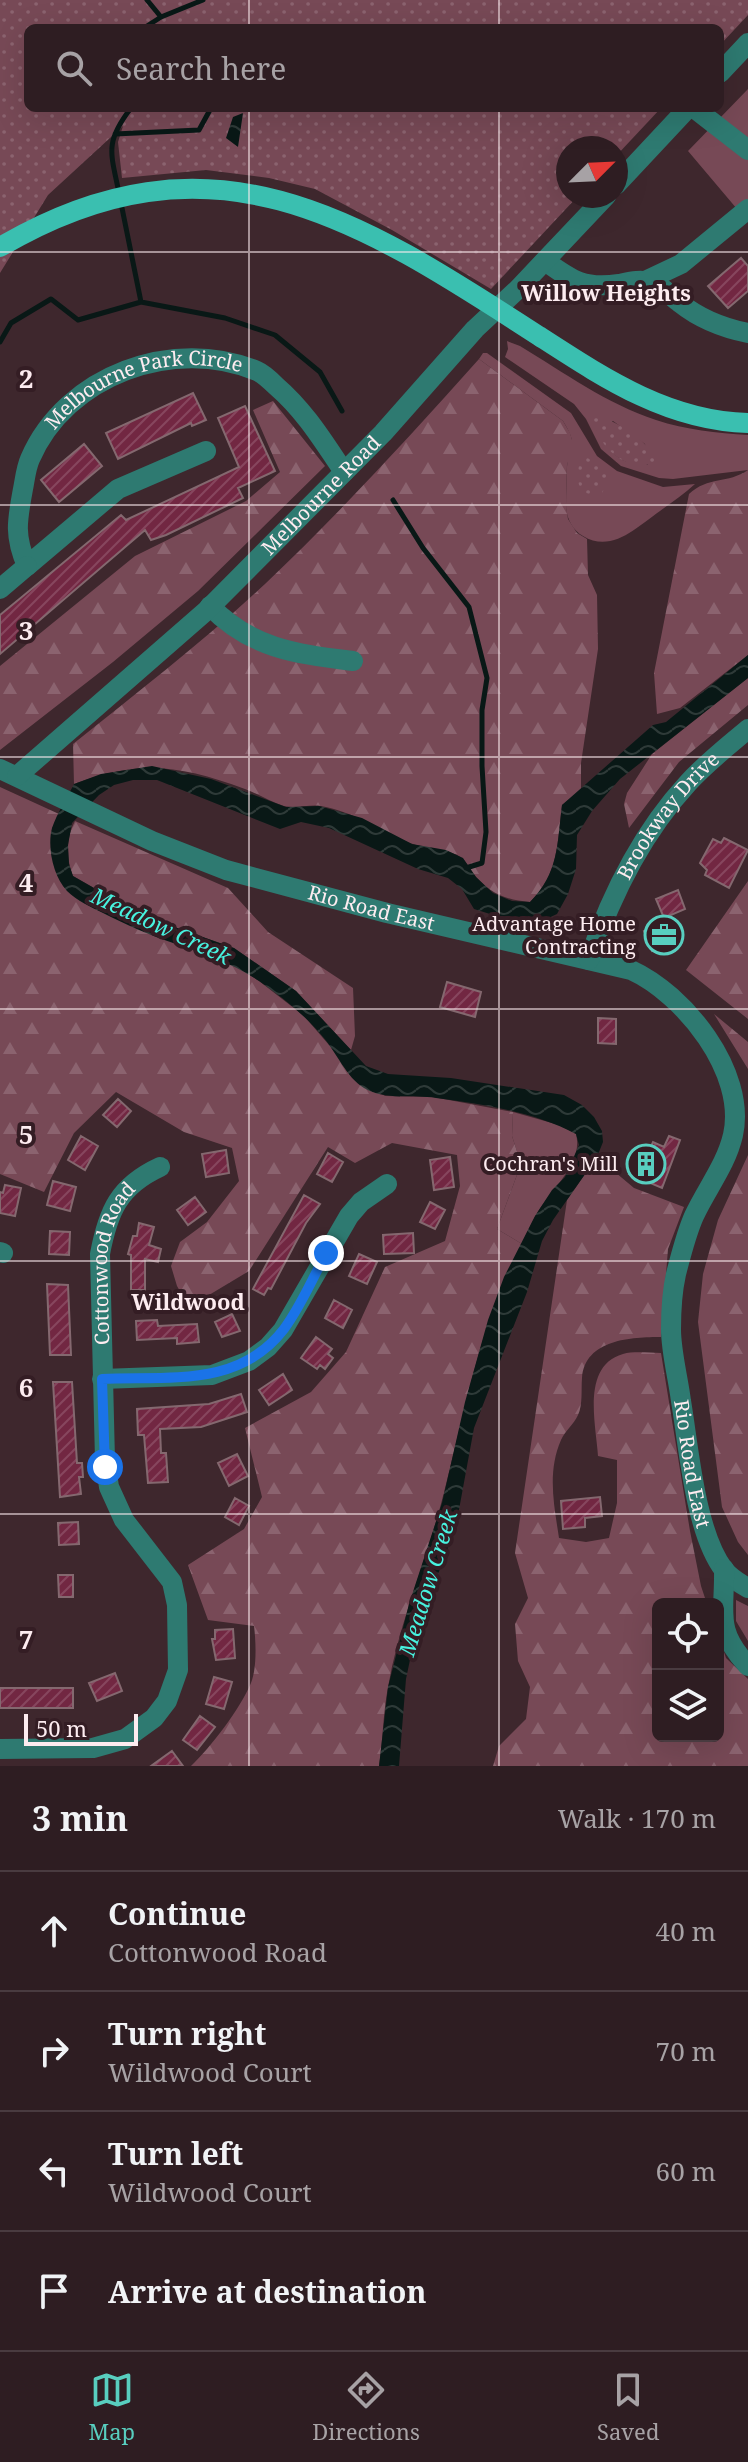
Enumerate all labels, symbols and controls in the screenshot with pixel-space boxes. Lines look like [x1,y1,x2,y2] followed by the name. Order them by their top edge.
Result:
[24,24,724,112] search box
[52,46,96,90] icon: search
[116,48,286,89] text: Search here
[556,136,628,208] north arrow
[521,277,691,307] district label: Willow Heights
[38,344,246,435] street label: Melbourne Park Circle
[19,360,33,396] text: 2
[255,429,386,561] street label: Melbourne Road
[19,612,33,648] text: 3
[610,745,725,884] street label: Brookway Drive
[19,864,34,900] text: 4
[86,879,238,971] water label: Meadow Creek
[305,879,437,937] street label: Rio Road East
[472,910,636,960] place label: Advantage Home Contracting
[643,914,685,956] office icon: Advantage Home Contracting
[19,1116,33,1152] text: 5
[625,1143,667,1185] building icon: Cochran's Mill
[483,1150,618,1177] place label: Cochran's Mill
[86,1175,141,1345] street label: Cottonwood Road
[308,1235,344,1271] route end
[131,1286,245,1316] district label: Wildwood
[19,1369,33,1405] text: 6
[668,1398,717,1531] street label: Rio Road East
[87,1449,123,1485] route start
[390,1505,464,1660] water label: Meadow Creek
[652,1598,724,1742] map controls
[652,1598,724,1670] button: locate
[19,1621,33,1657] text: 7
[652,1670,724,1742] button: layers
[24,1710,138,1746] scale bar
[36,1713,87,1743] text: 50 m
[32,1795,128,1841] text: 3 min
[558,1800,716,1836] text: Walk · 170 m
[108,1893,246,1934] text: Continue
[32,1909,76,1953] icon: ahead
[656,1913,716,1949] text: 40 m
[108,1934,327,1970] text: Cottonwood Road
[108,2013,266,2054] text: Turn right
[32,2029,76,2073] icon: right
[656,2033,716,2069] text: 70 m
[108,2054,312,2090] text: Wildwood Court
[108,2133,243,2174] text: Turn left
[32,2149,76,2193] icon: left
[656,2153,716,2189] text: 60 m
[108,2174,312,2210] text: Wildwood Court
[32,2269,76,2313] icon: arrive
[108,2271,427,2312] text: Arrive at destination
[89,2368,135,2446] tab: Map
[312,2368,420,2446] tab: Directions
[597,2368,659,2446] tab: Saved

